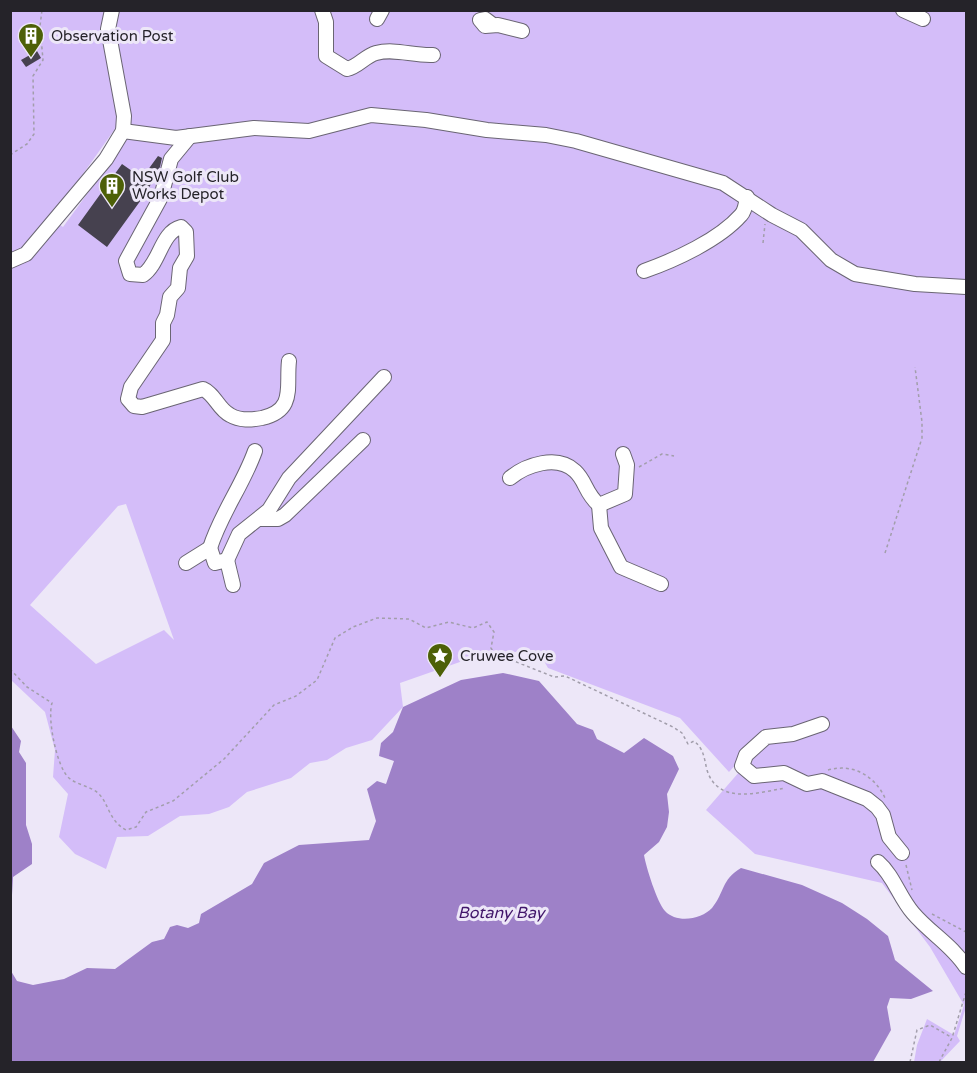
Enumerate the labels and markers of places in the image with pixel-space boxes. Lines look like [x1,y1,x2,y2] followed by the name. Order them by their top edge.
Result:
[16,21,46,59] building icon: Observation Post
[51,27,174,45] place label: Observation Post
[132,168,239,203] place label: NSW Golf Club Works Depot
[97,171,127,209] building icon: NSW Golf Club Works Depot
[425,641,455,679] place icon: Cruwee Cove
[460,647,553,665] place label: Cruwee Cove

